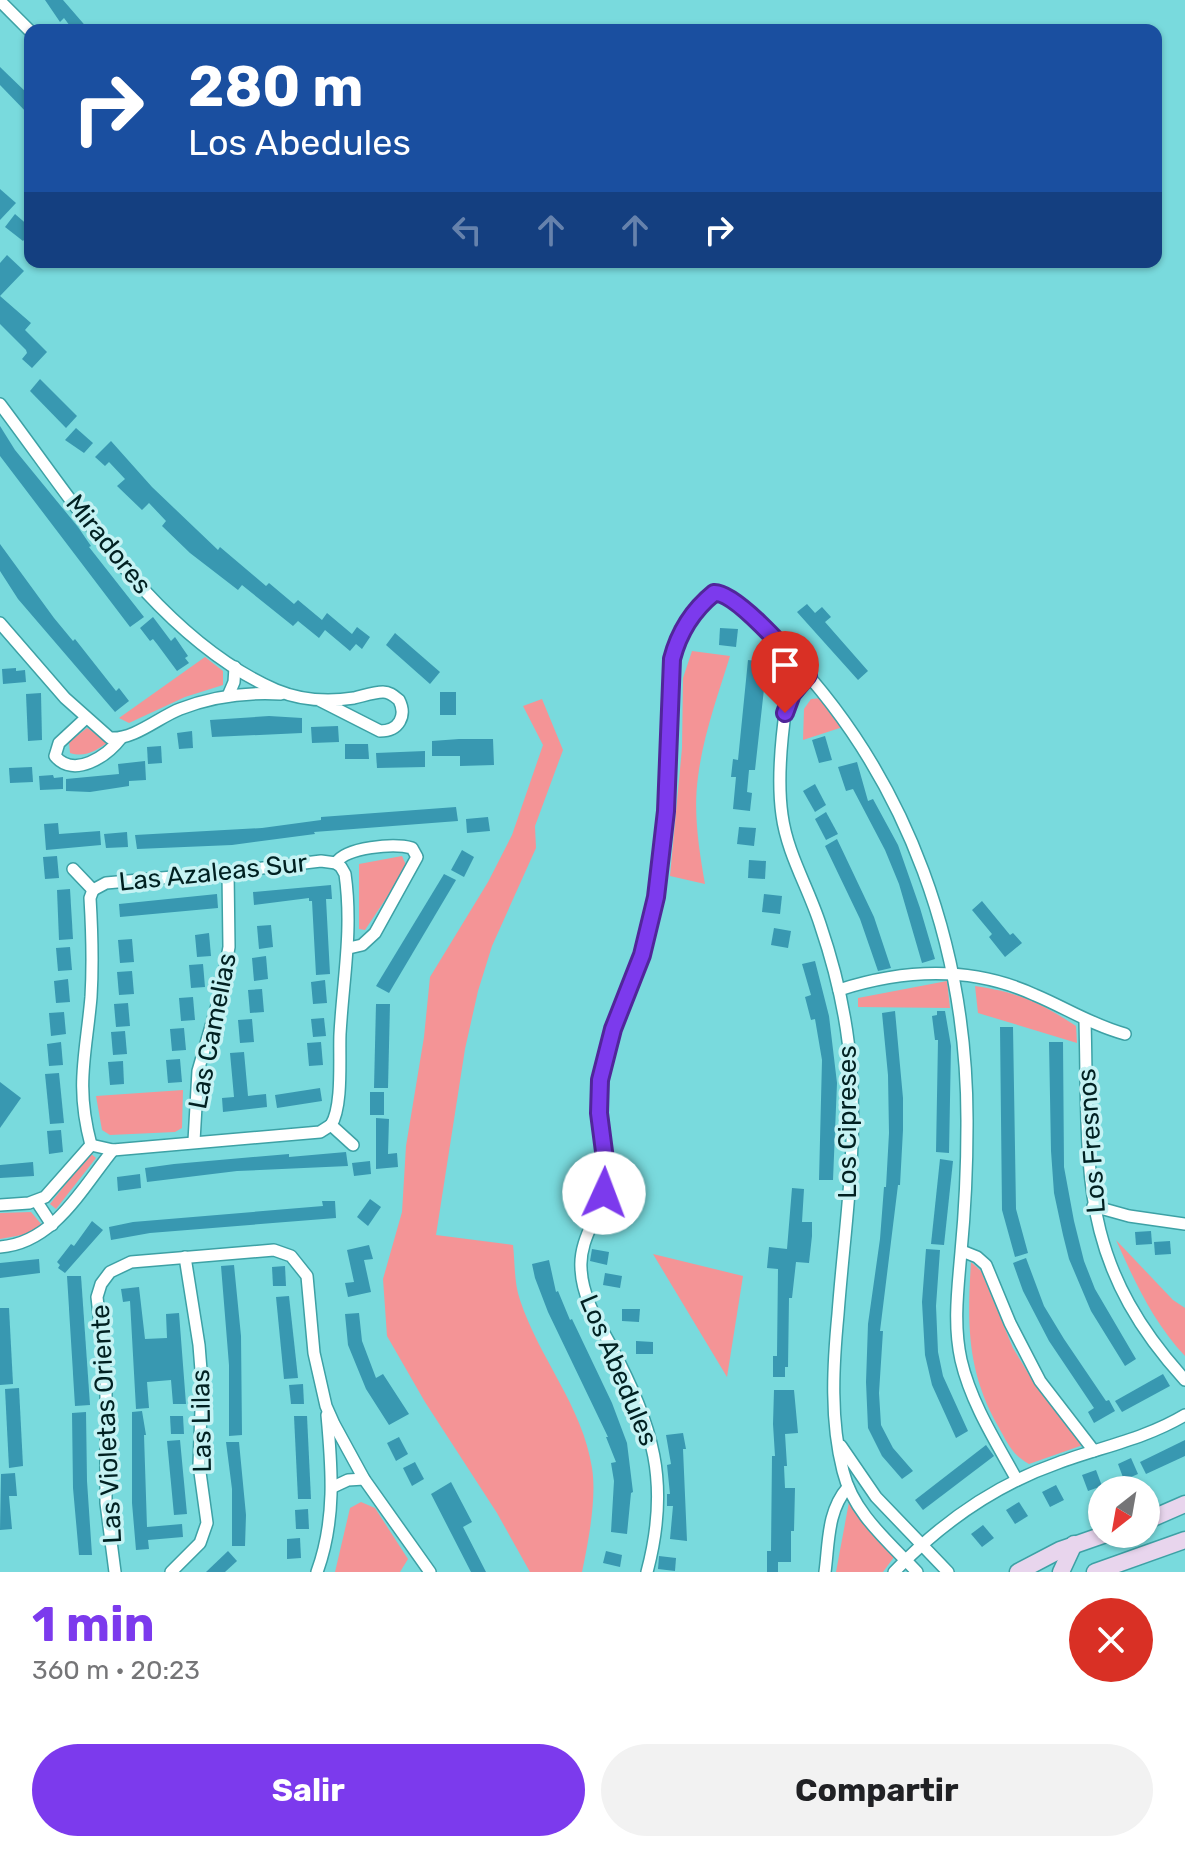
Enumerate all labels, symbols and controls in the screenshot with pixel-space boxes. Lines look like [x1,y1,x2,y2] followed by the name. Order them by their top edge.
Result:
[188,54,364,120] text: 280 m
[56,56,160,160] icon: right
[188,121,411,164] text: Los Abedules
[445,208,489,252] icon: left
[529,208,573,252] icon: ahead
[613,208,657,252] icon: ahead
[697,208,741,252] icon: right
[59,488,158,600] street label: Miradores
[751,631,819,713] pin
[763,643,807,687] icon: arrive
[117,847,309,898] street label: Las Azaleas Sur
[182,950,243,1112] street label: Las Camelias
[832,1045,863,1199] street label: Los Cipreses
[1071,1067,1112,1214] street label: Los Fresnos
[562,1151,646,1235] position arrow
[573,1290,664,1450] street label: Los Abedules
[85,1303,128,1544] street label: Las Violetas Oriente
[185,1369,218,1473] street label: Las Lilas
[1088,1476,1160,1548] north arrow
[1088,1476,1160,1548] map controls
[32,1596,155,1653] text: 1 min
[1069,1598,1153,1682] button: close
[32,1655,200,1686] text: 360 m · 20:23
[32,1744,585,1836] button: Salir
[601,1744,1153,1836] button: Compartir

